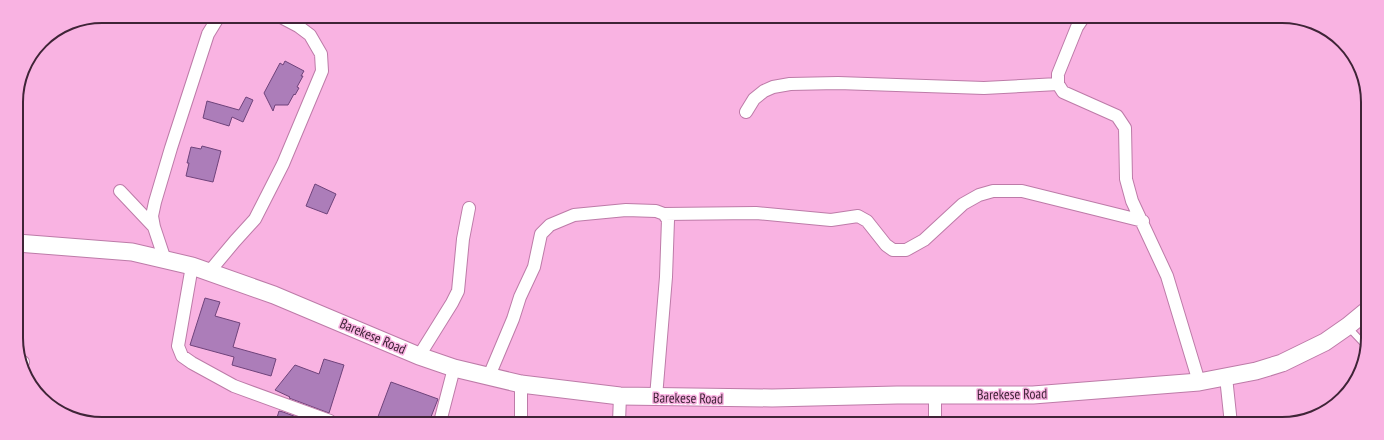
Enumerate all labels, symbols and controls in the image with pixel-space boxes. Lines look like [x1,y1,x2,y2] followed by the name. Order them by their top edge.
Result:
[337,314,409,358] street label: Barekese Road
[977,384,1047,404] street label: Barekese Road
[653,388,723,408] street label: Barekese Road

